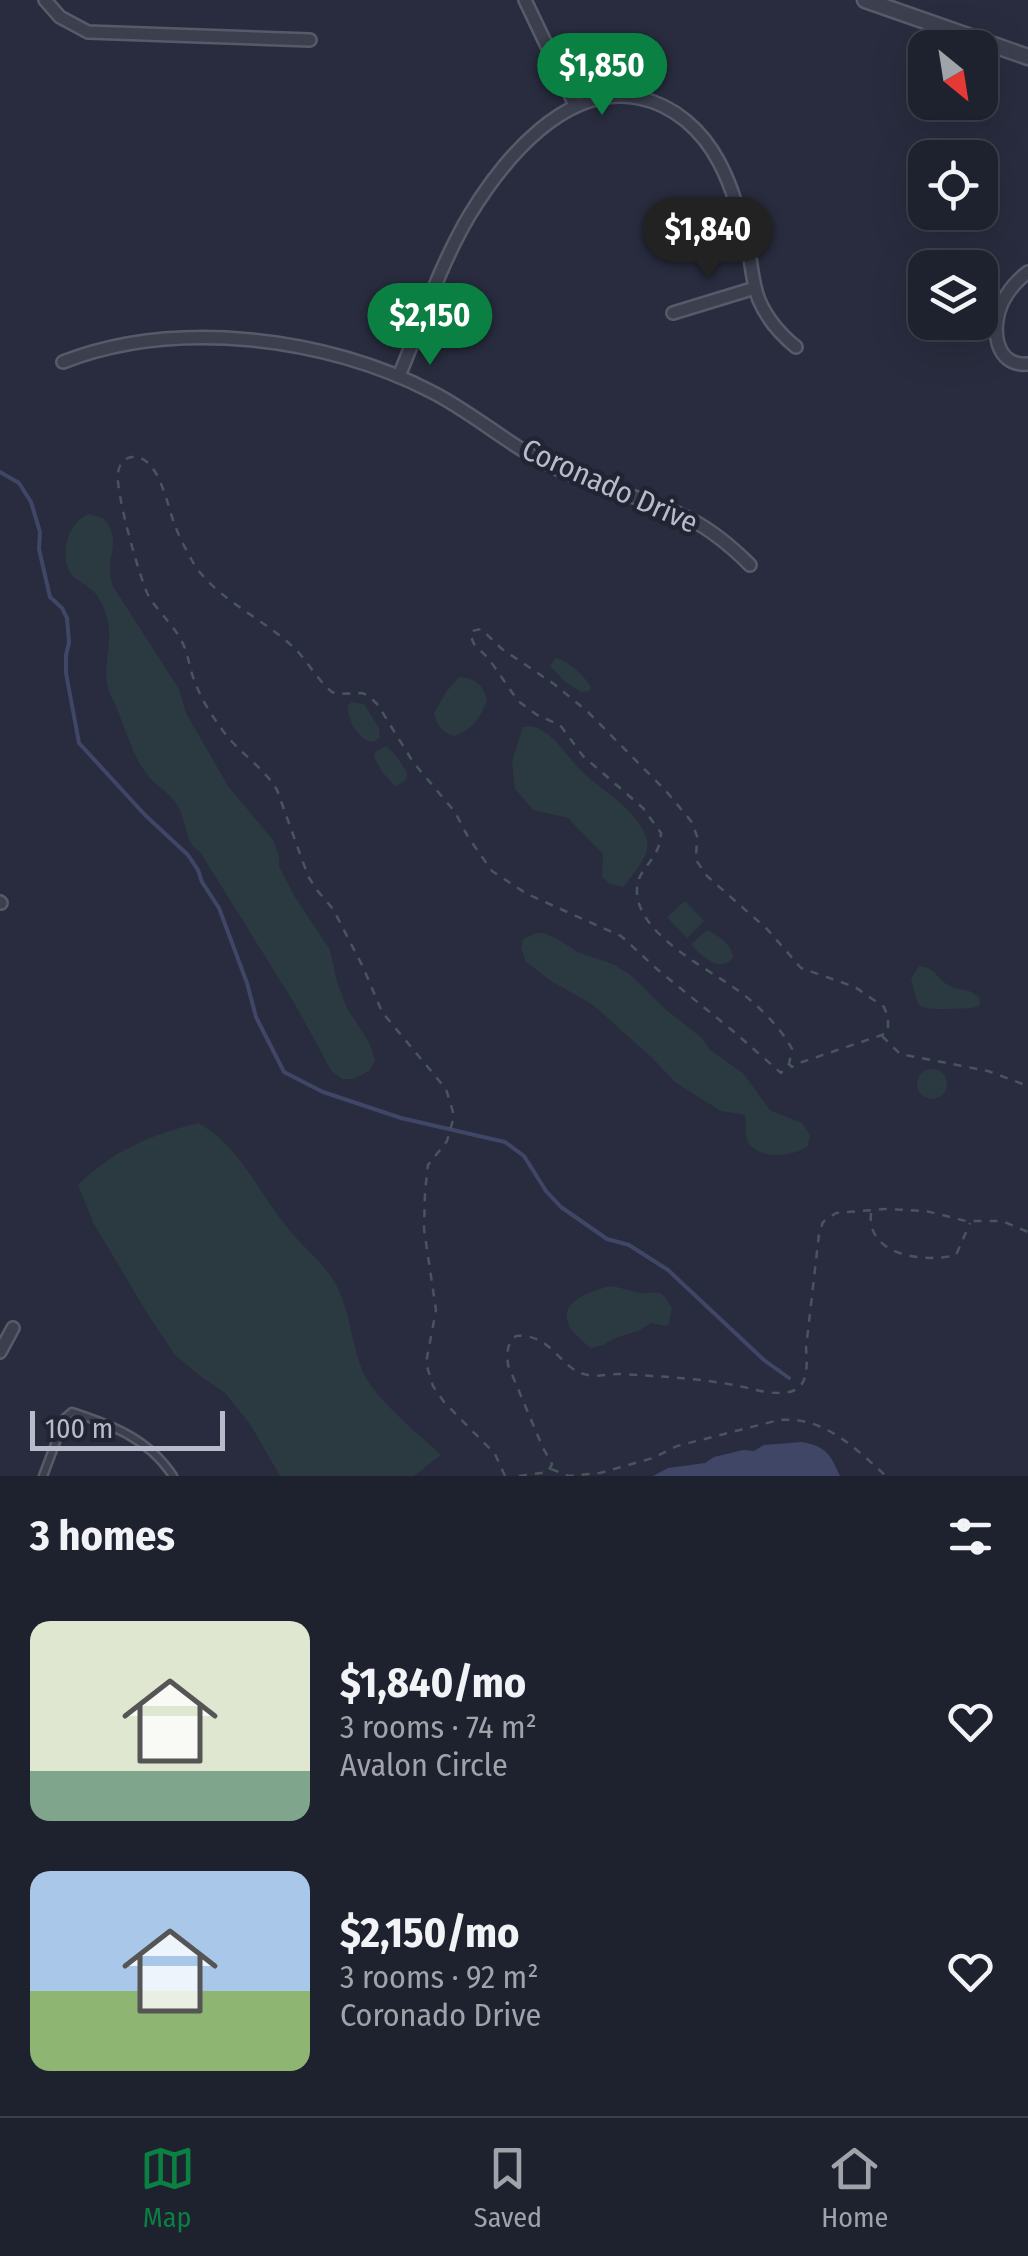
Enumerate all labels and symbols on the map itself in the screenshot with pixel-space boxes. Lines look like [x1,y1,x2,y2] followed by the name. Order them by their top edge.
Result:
[908,30,998,120] north arrow
[521,33,683,118] pin: $1,850
[627,197,789,282] pin: $1,840
[349,283,511,368] pin: $2,150
[516,431,704,541] street label: Coronado Drive
[30,1406,225,1450] scale bar

